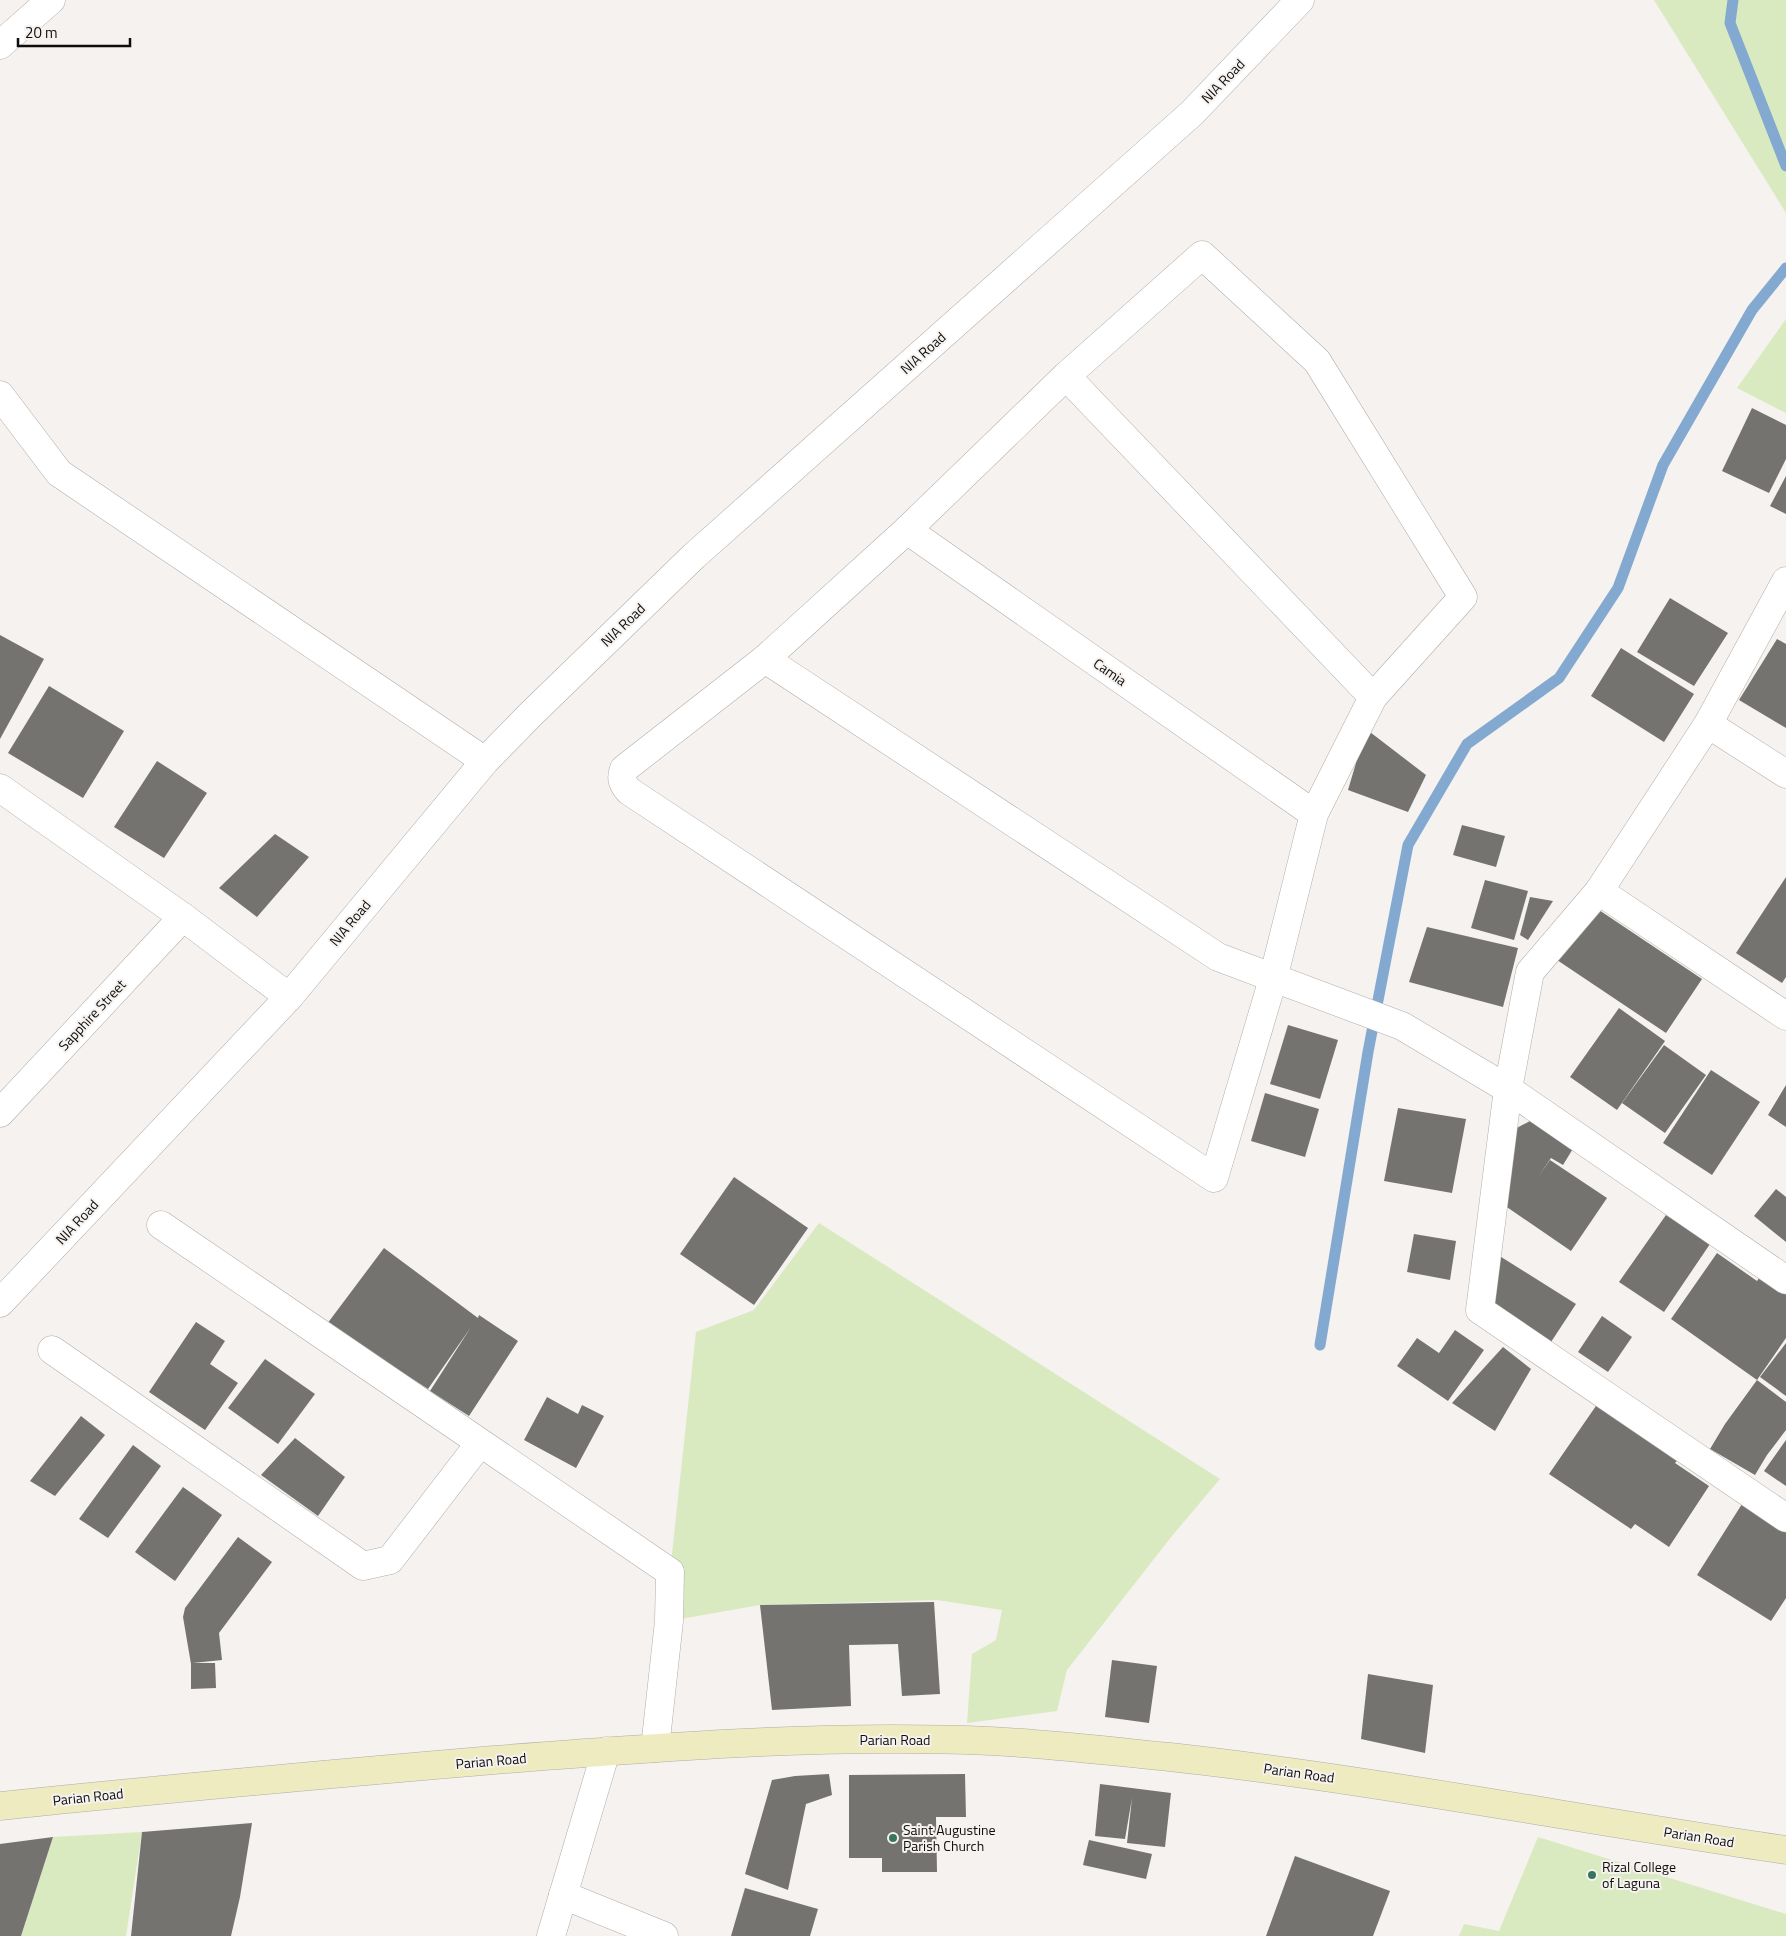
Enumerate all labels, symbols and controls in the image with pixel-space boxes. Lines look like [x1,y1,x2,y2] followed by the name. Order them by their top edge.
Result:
[18,15,130,47] scale bar
[25,21,58,44] text: 20 m
[1196,54,1249,108] street label: NIA Road
[895,327,950,379] street label: NIA Road
[596,598,650,651] street label: NIA Road
[1089,653,1131,691] street label: Camia
[324,895,375,950] street label: NIA Road
[53,974,130,1055] street label: Sapphire Street
[50,1195,103,1249] street label: NIA Road
[859,1729,931,1750] street label: Parian Road
[455,1747,527,1774] street label: Parian Road
[1262,1757,1336,1788] street label: Parian Road
[52,1782,124,1811] street label: Parian Road
[903,1819,996,1856] place label: Saint Augustine Parish Church
[1662,1821,1736,1852] street label: Parian Road
[887,1832,899,1844] marker: Saint Augustine Parish Church
[1602,1856,1676,1893] place label: Rizal College of Laguna
[1586,1869,1598,1881] marker: Rizal College of Laguna

